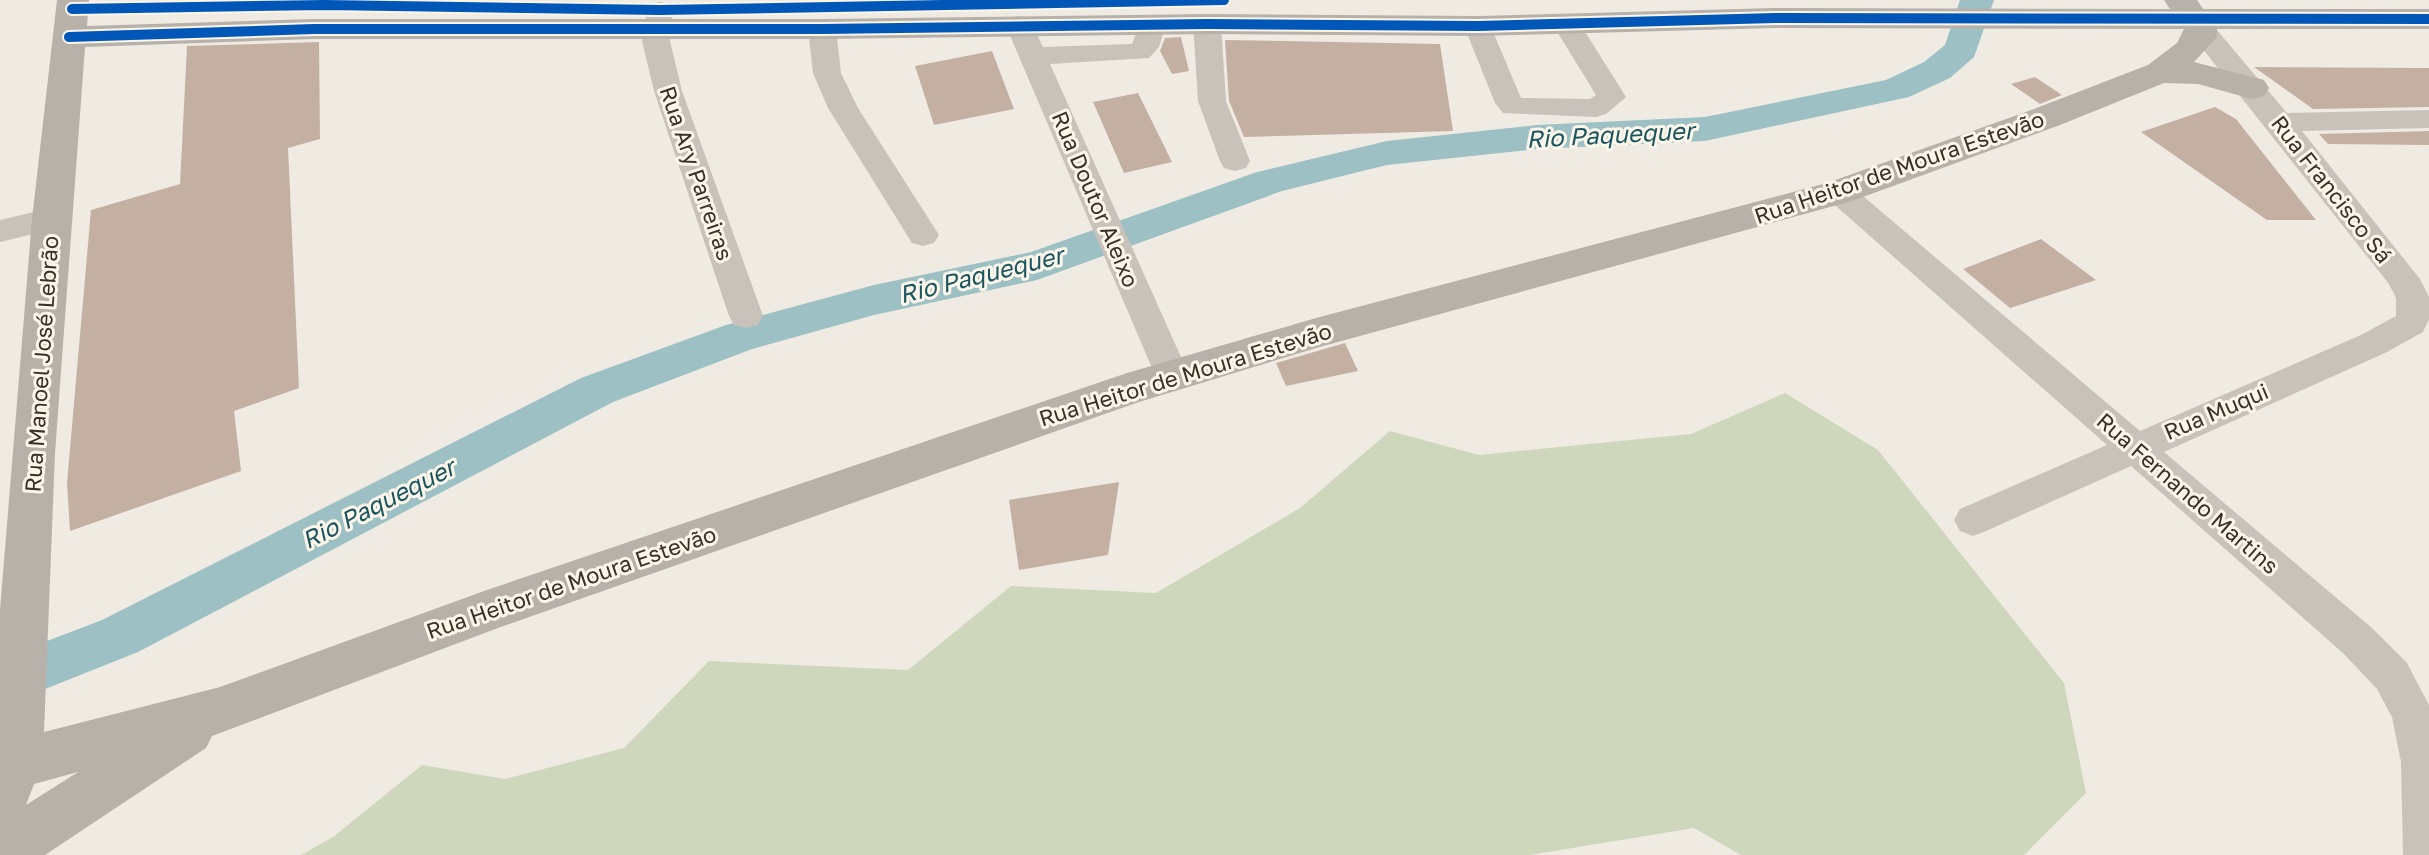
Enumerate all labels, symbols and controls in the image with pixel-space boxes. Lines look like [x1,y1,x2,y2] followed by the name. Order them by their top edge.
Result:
[655,82,739,264] street label: Rua Ary Parreiras
[1751,105,2047,229] street label: Rua Heitor de Moura Estevão
[1047,107,1145,291] street label: Rua Doutor Aleixo
[2266,110,2398,268] street label: Rua Francisco Sá
[1525,115,1698,153] water label: Rio Paquequer
[19,235,63,493] street label: Rua Manoel José Lebrão
[896,239,1070,308] water label: Rio Paquequer
[1035,317,1335,431] street label: Rua Heitor de Moura Estevão
[2160,377,2272,445] street label: Rua Muqui
[2092,407,2284,579] street label: Rua Fernando Martins
[297,450,463,554] water label: Rio Paquequer
[423,520,719,644] street label: Rua Heitor de Moura Estevão

